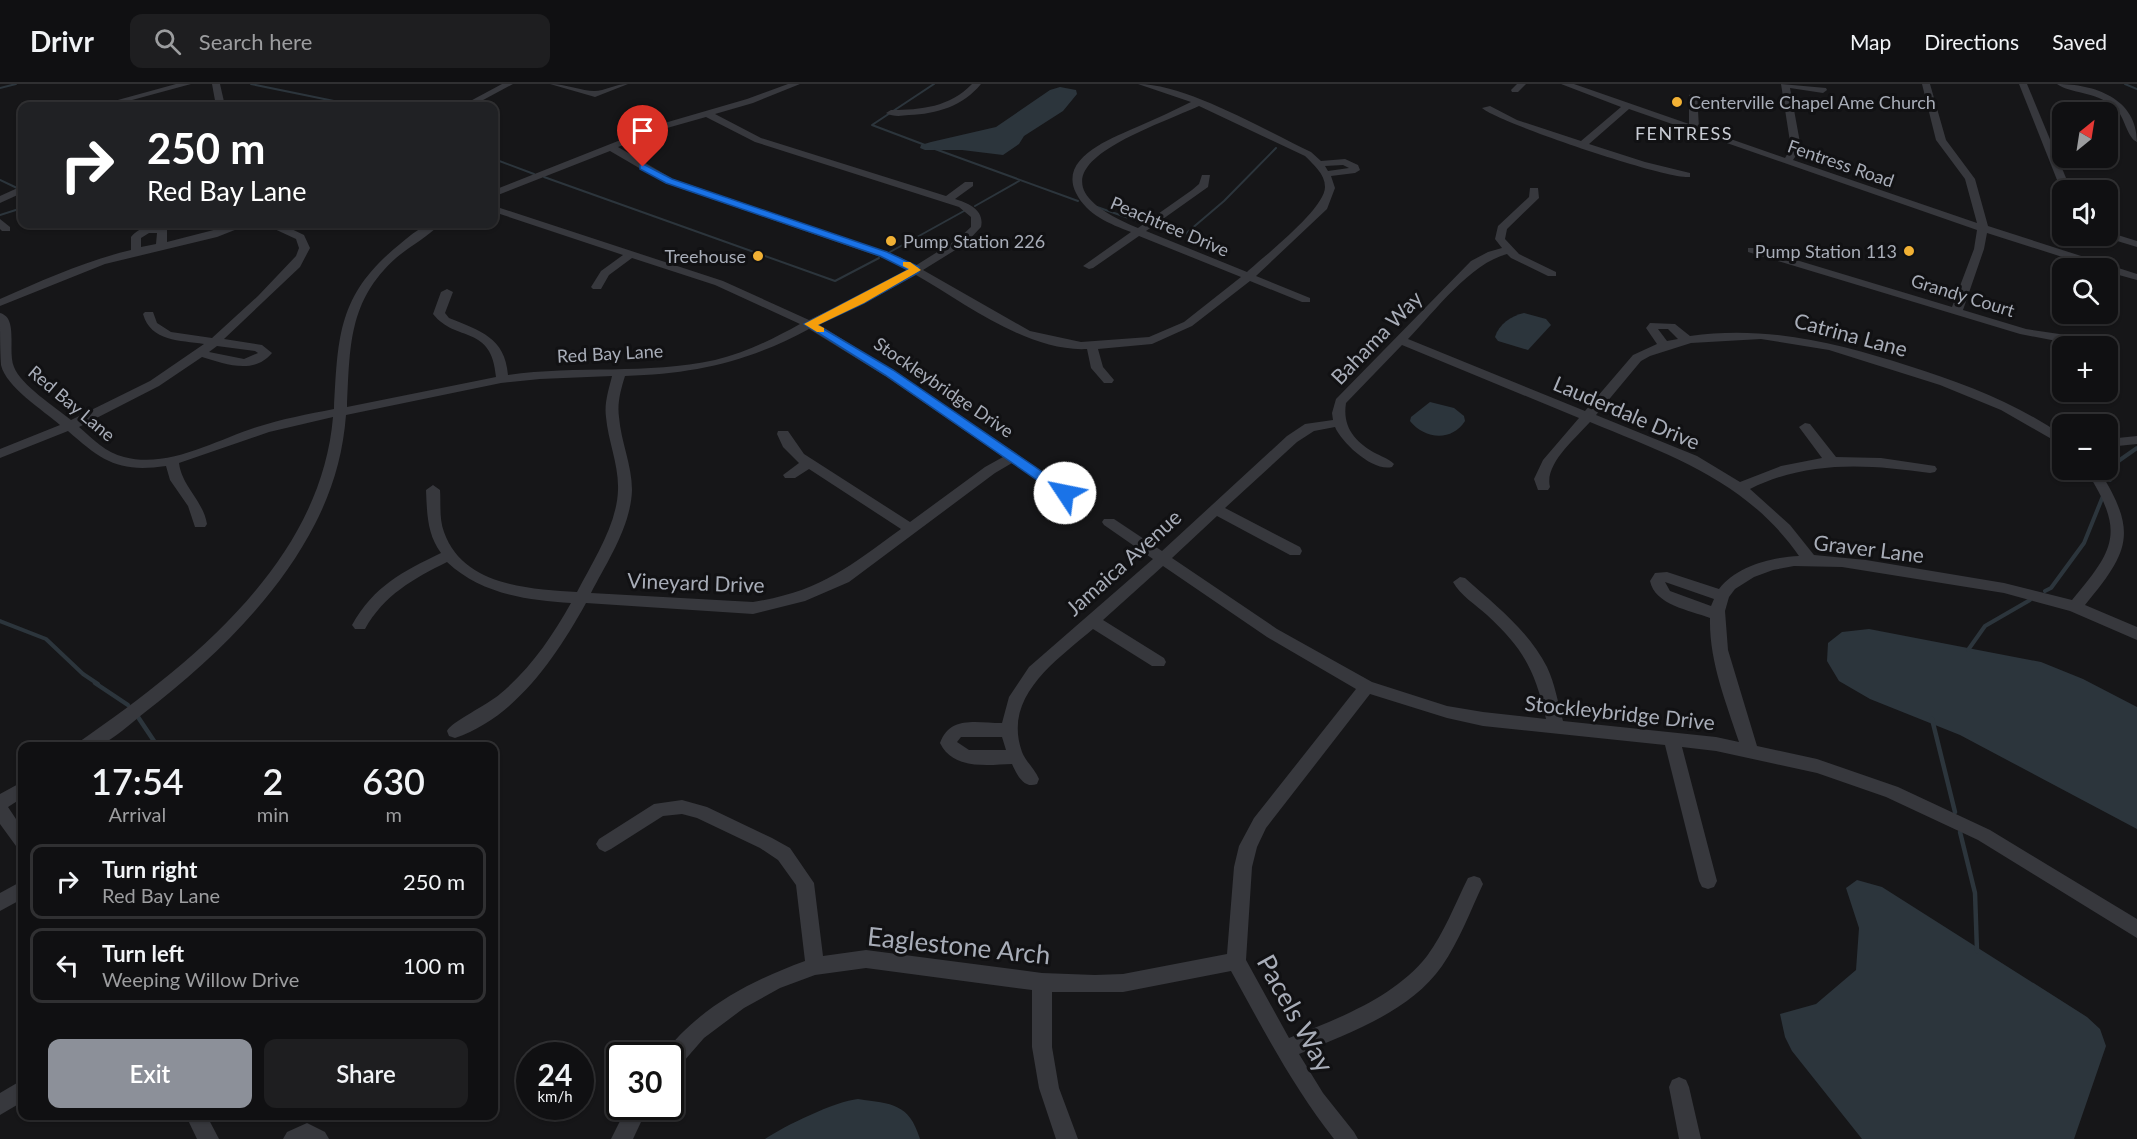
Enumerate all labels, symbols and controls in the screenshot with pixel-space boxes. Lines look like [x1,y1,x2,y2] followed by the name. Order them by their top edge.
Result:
[130,14,550,68] search box
[30,24,94,58] text: Drivr
[151,25,184,58] icon: search
[199,28,312,55] text: Search here
[1850,29,1891,54] text: Map
[1924,29,2019,54] text: Directions
[2052,29,2107,54] text: Saved
[1689,91,1936,113] place label: Centerville Chapel Ame Church
[1670,95,1684,109] marker: Centerville Chapel Ame Church
[2052,102,2118,168] north arrow
[2052,102,2118,480] map controls
[617,105,668,167] pin
[626,114,659,147] icon: arrive
[1635,122,1733,144] district label: FENTRESS
[147,123,265,173] text: 250 m
[48,126,126,204] icon: right
[1785,135,1897,191] street label: Fentress Road
[147,174,306,207] text: Red Bay Lane
[2052,180,2118,246] button: sound
[1107,191,1233,261] street label: Peachtree Drive
[903,230,1045,252] place label: Pump Station 226
[884,234,898,248] marker: Pump Station 226
[1755,240,1897,262] place label: Pump Station 113
[1902,244,1916,258] marker: Pump Station 113
[665,245,746,267] place label: Treehouse
[751,249,765,263] marker: Treehouse
[2052,258,2118,324] button: search
[1909,269,2018,321] street label: Grandy Court
[1325,285,1427,389] street label: Bahama Way
[1792,307,1910,361] street label: Catrina Lane
[870,332,1018,442] street label: Stockleybridge Drive
[2052,336,2118,402] button: +
[556,339,664,367] street label: Red Bay Lane
[24,360,120,446] street label: Red Bay Lane
[1550,370,1704,454] street label: Lauderdale Drive
[2052,414,2118,480] button: −
[1033,461,1097,525] position arrow
[1060,504,1186,620] street label: Jamaica Avenue
[1812,529,1926,567] street label: Graver Lane
[627,567,765,597] street label: Vineyard Drive
[1524,690,1716,734] street label: Stockleybridge Drive
[91,759,184,803] text: 17:54
[263,759,283,803] text: 2
[362,759,425,803] text: 630
[109,802,166,826] text: Arrival
[257,802,289,826] text: min
[385,802,402,826] text: m
[102,856,197,883] text: Turn right
[51,865,84,898] icon: right
[403,868,465,895] text: 250 m
[102,883,220,907] text: Red Bay Lane
[866,919,1052,971] street label: Eaglestone Arch
[102,940,184,967] text: Turn left
[51,949,84,982] icon: left
[1251,949,1342,1078] street label: Pacels Way
[403,952,465,979] text: 100 m
[102,967,299,991] text: Weeping Willow Drive
[48,1039,252,1108] button: Exit
[264,1039,468,1108] button: Share
[606,1042,684,1120] speed limit sign: 30
[538,1056,572,1092] text: 24
[537,1087,573,1105] text: km/h

